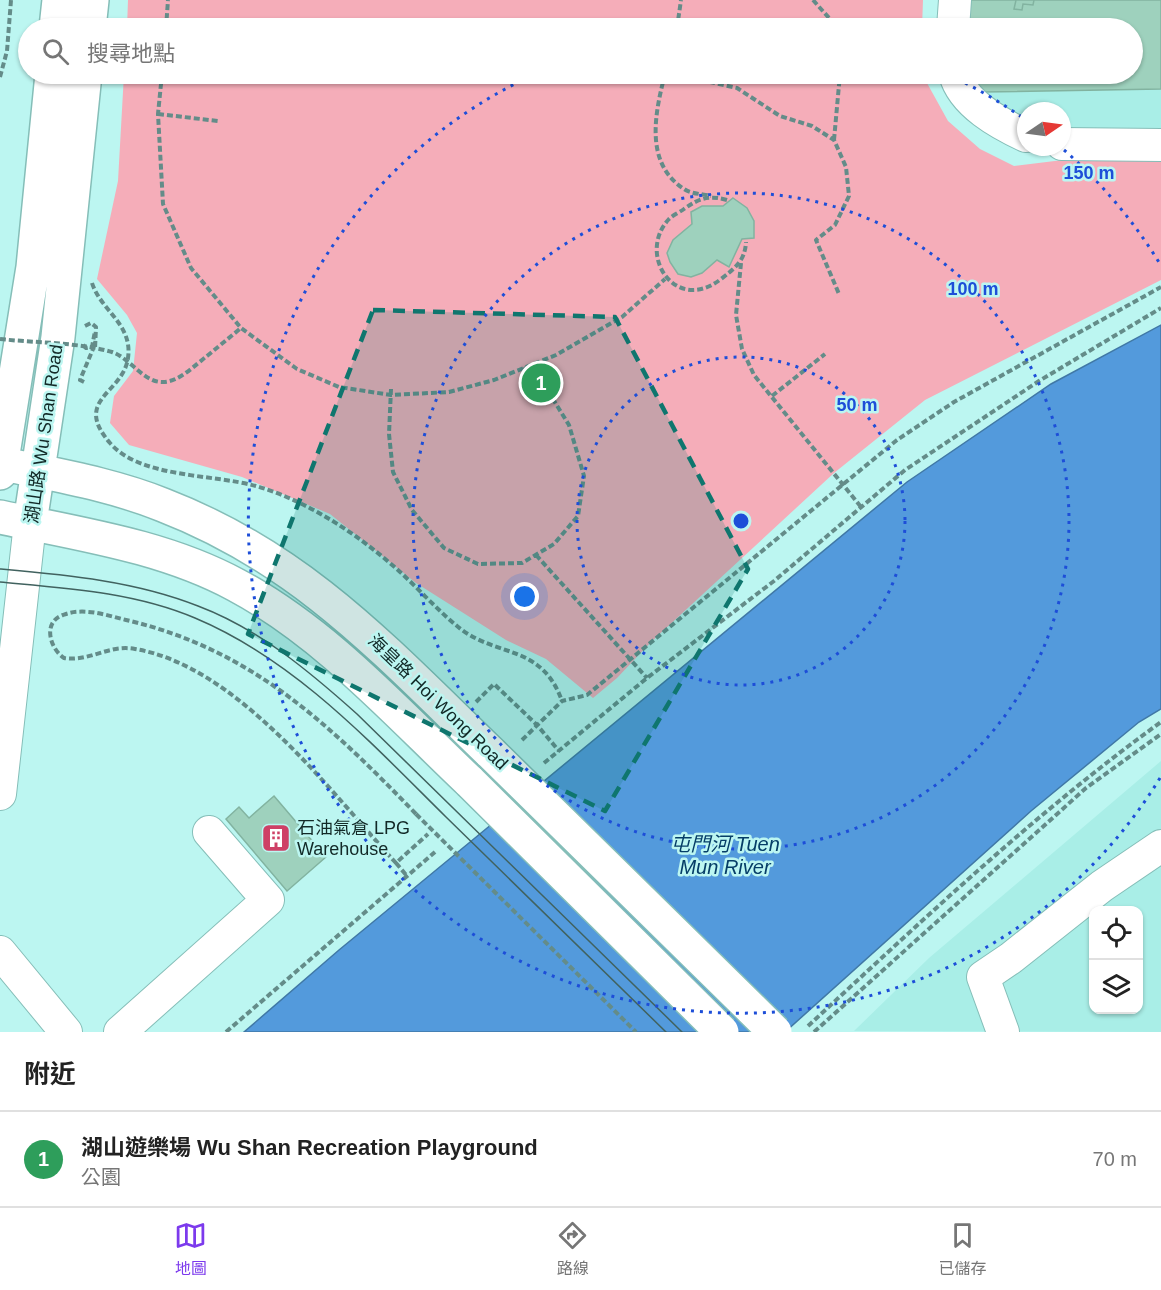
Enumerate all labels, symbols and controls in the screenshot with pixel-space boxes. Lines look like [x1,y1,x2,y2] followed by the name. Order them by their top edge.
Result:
[18,18,1143,84] search box
[39,35,72,68] icon: search
[87,41,175,66] text: 搜尋地點
[1017,102,1071,156] north arrow
[1063,163,1115,183] text: 150 m
[947,279,999,299] text: 100 m
[22,343,66,525] street label: 湖山路 Wu Shan Road
[522,360,560,406] pin: 1
[836,395,878,415] text: 50 m
[731,511,751,531] centre of rings
[510,582,539,611] your location
[364,630,512,774] street label: 海皇路 Hoi Wong Road
[297,818,410,859] place label: 石油氣倉 LPG Warehouse
[260,822,292,854] building icon: 石油氣倉 LPG Warehouse
[670,833,780,878] water label: 屯門河 Tuen Mun River
[1089,906,1143,1014] map controls
[1089,906,1143,960] button: locate
[1089,960,1143,1014] button: layers
[24,1059,76,1089] text: 附近
[81,1135,538,1160] text: 湖山遊樂場 Wu Shan Recreation Playground
[38,1148,49,1170] text: 1
[1093,1148,1137,1170] text: 70 m
[81,1166,121,1188] text: 公園
[174,1219,207,1279] tab: 地圖
[556,1219,589,1279] tab: 路線
[938,1219,986,1279] tab: 已儲存

